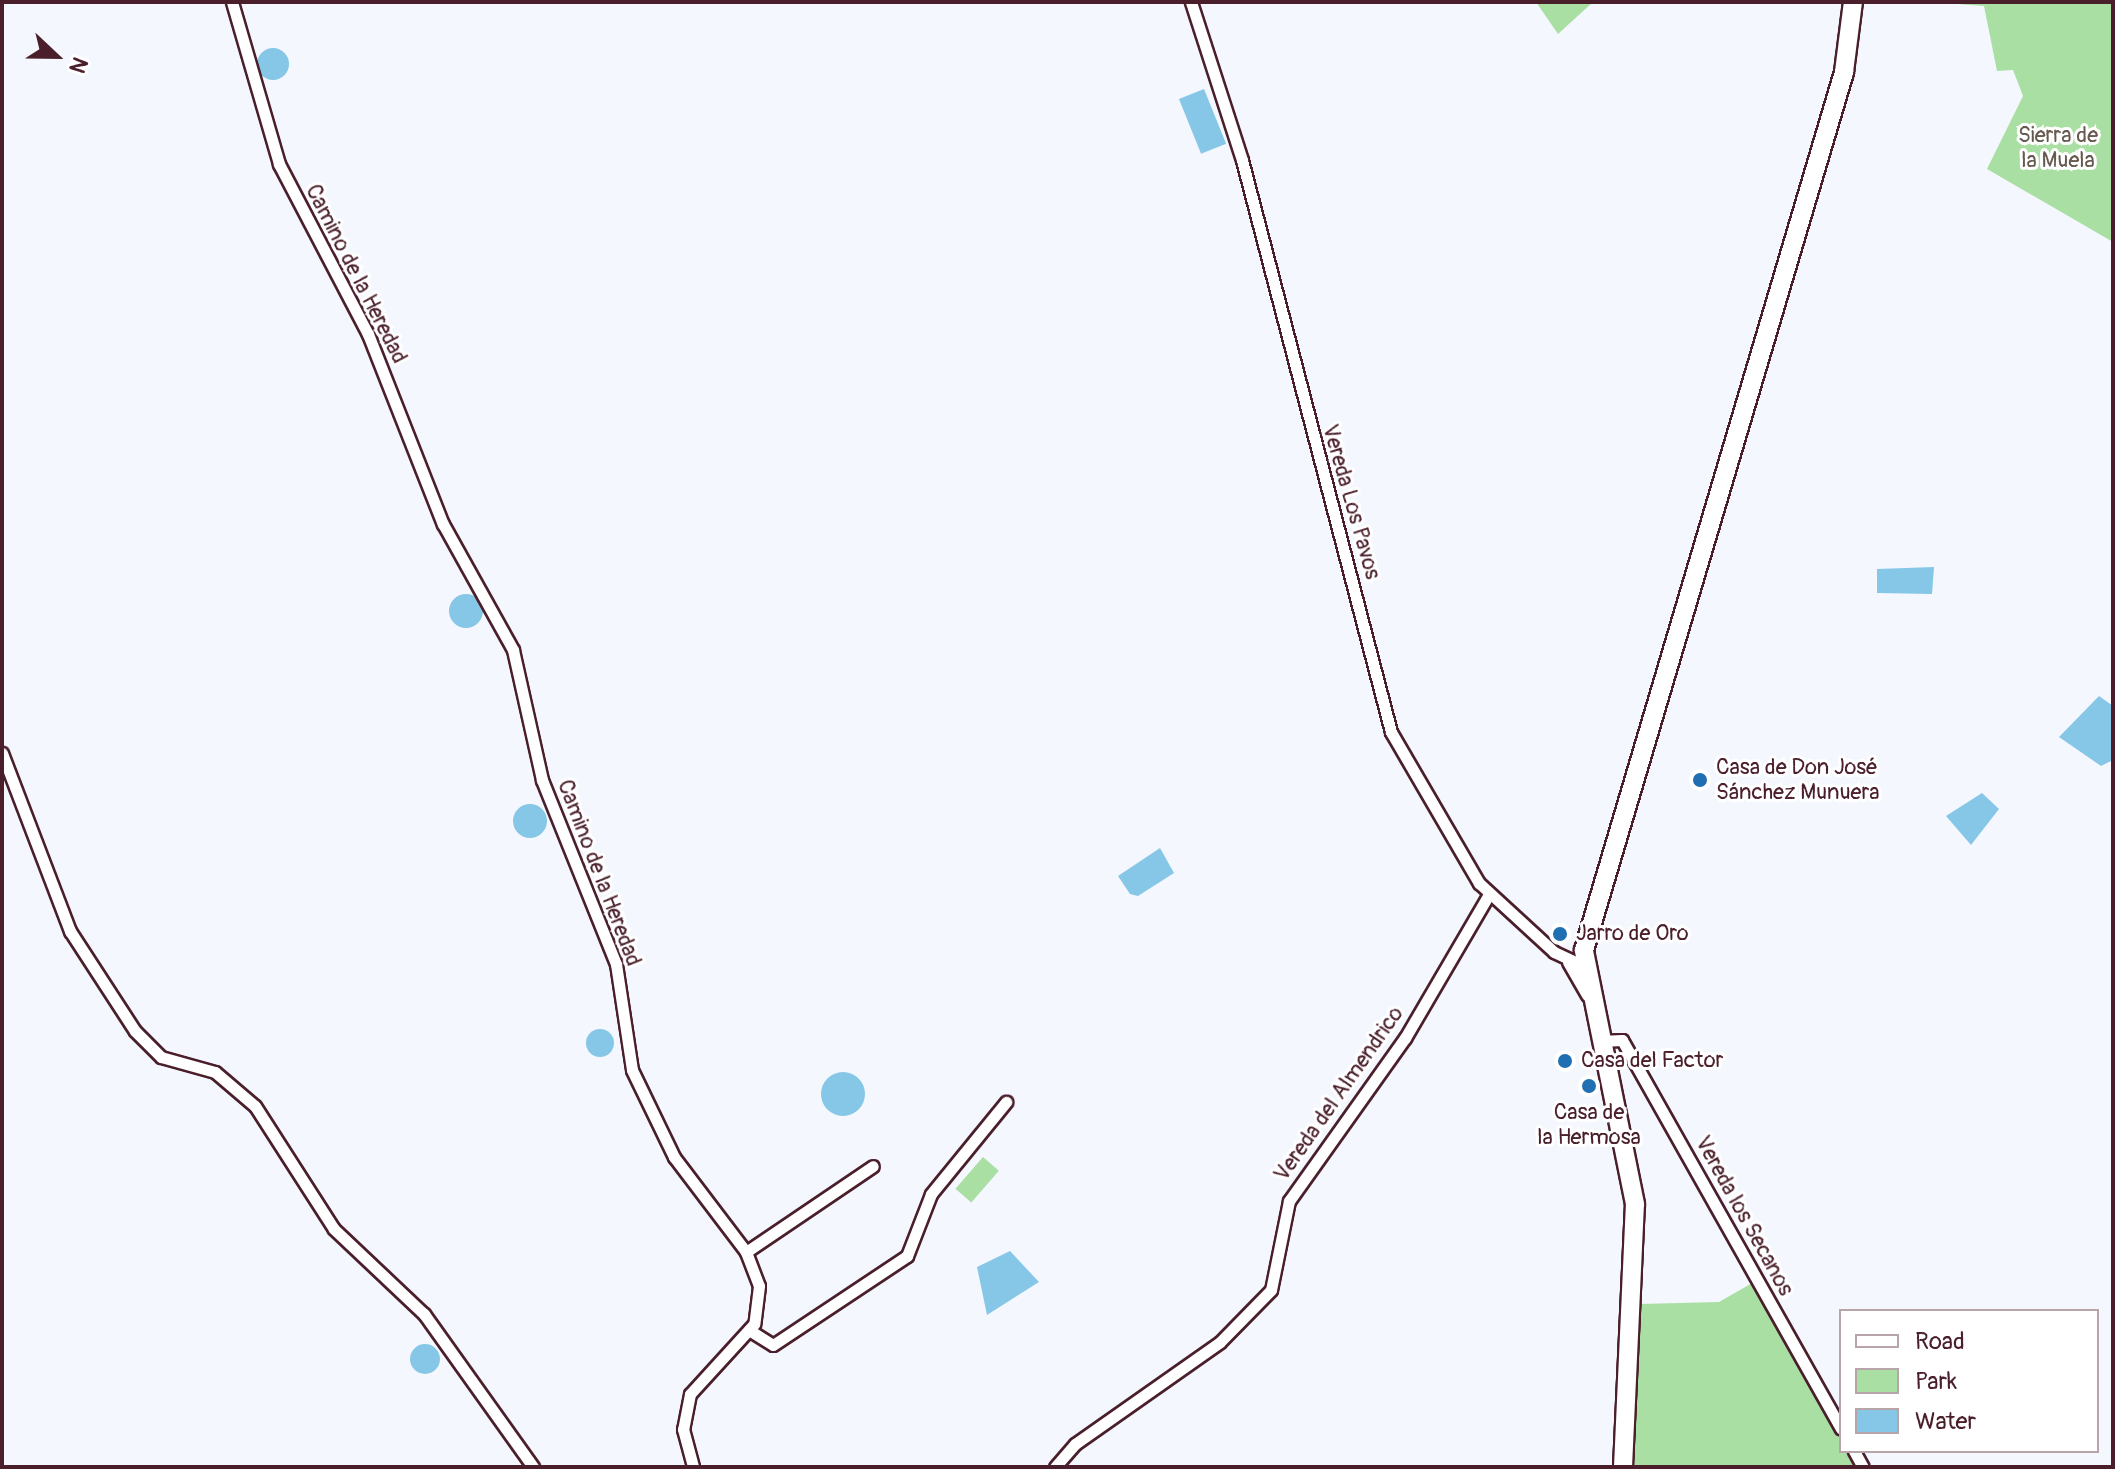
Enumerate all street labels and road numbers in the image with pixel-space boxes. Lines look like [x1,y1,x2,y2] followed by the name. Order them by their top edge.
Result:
[299,180,413,368] street label: Camino de la Heredad
[1316,421,1386,583] street label: Vereda Los Pavos
[551,776,647,970] street label: Camino de la Heredad
[1269,1001,1409,1187] street label: Vereda del Almendrico
[1689,1131,1799,1301] street label: Vereda los Secanos

